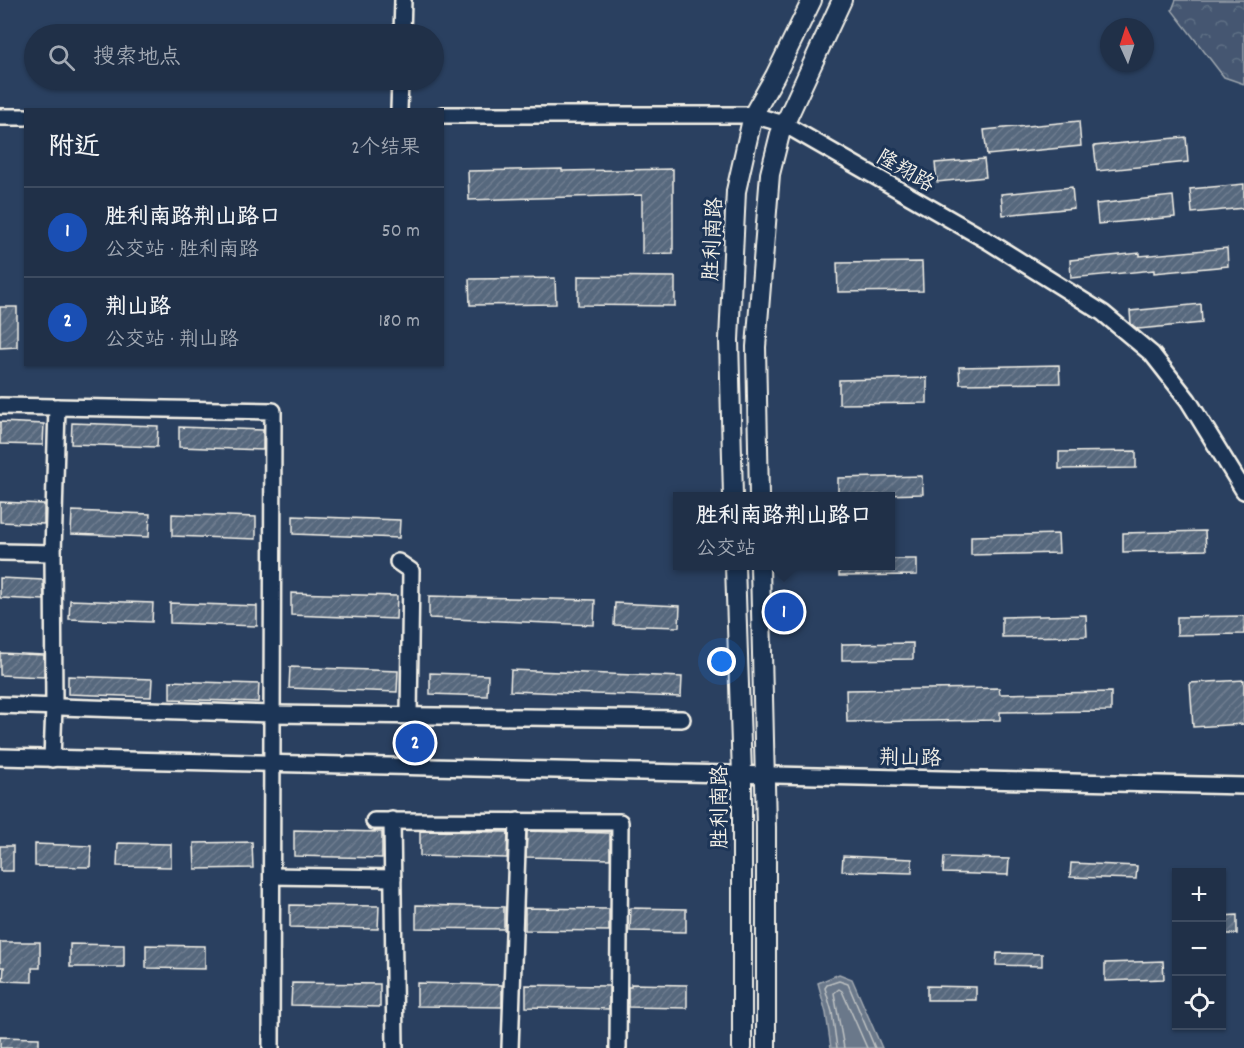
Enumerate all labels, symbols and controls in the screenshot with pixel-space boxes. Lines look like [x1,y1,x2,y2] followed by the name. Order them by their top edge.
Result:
[1100,18,1154,72] north arrow
[24,24,444,90] search box
[45,41,78,74] icon: search
[93,43,181,74] text: 搜索地点
[48,130,100,167] text: 附近
[351,135,420,163] text: 2个结果
[870,144,939,201] street label: 隆翔路
[698,196,732,282] street label: 胜利南路
[105,203,281,234] text: 胜利南路荆山路口
[65,218,70,246] text: 1
[382,218,420,246] text: 50 m
[105,237,259,265] text: 公交站 · 胜利南路
[105,293,171,324] text: 荆山路
[63,308,72,336] text: 2
[378,308,420,336] text: 180 m
[105,327,239,355] text: 公交站 · 荆山路
[673,492,895,570] popup
[696,502,872,533] text: 胜利南路荆山路口
[696,536,756,564] text: 公交站
[764,590,804,634] pin: 1
[707,647,736,676] your location
[396,720,434,766] pin: 2
[878,744,942,776] street label: 荆山路
[707,765,737,849] street label: 胜利南路
[1172,868,1226,1030] map controls
[1172,868,1226,922] button: +
[1172,922,1226,976] button: −
[1172,976,1226,1030] button: locate

